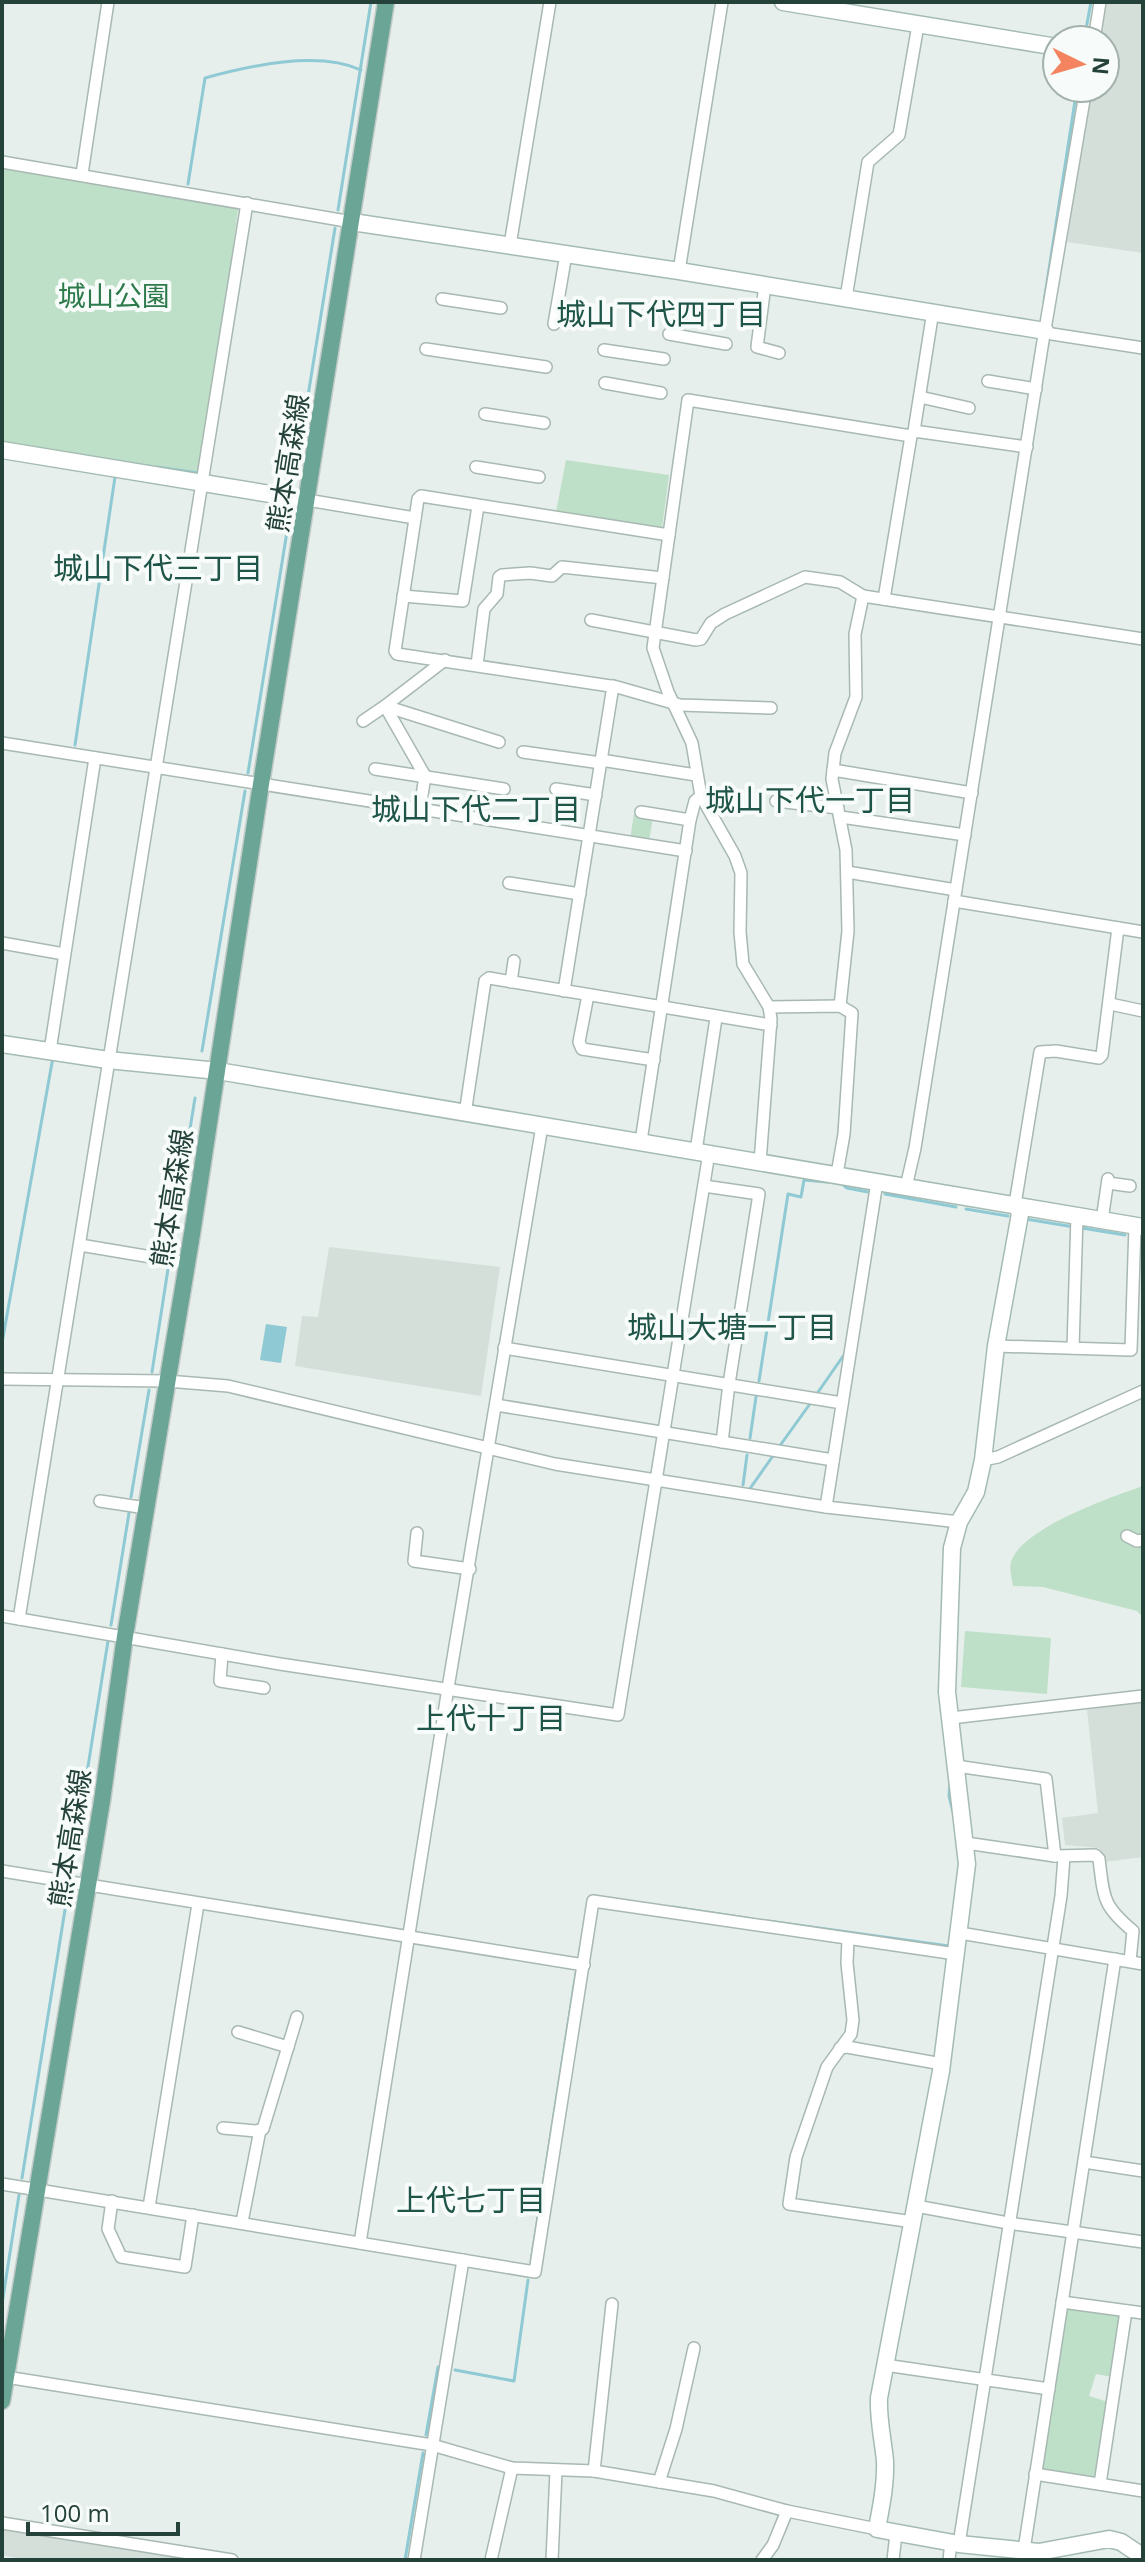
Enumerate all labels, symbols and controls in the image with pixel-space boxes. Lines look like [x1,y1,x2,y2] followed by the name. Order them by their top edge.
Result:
[1041,24,1121,104] north arrow
[1086,56,1118,76] text: N
[58,276,170,314] park label: 城山公園
[556,293,766,334] district label: 城山下代四丁目
[257,391,317,535] street label: 熊本高森線
[53,547,263,588] district label: 城山下代三丁目
[705,779,915,820] district label: 城山下代一丁目
[371,788,581,829] district label: 城山下代二丁目
[141,1126,201,1270] street label: 熊本高森線
[627,1306,837,1347] district label: 城山大塘一丁目
[416,1697,566,1738] district label: 上代十丁目
[39,1766,99,1910] street label: 熊本高森線
[396,2179,546,2220] district label: 上代七丁目
[28,2486,178,2536] scale bar
[40,2496,110,2529] text: 100 m

